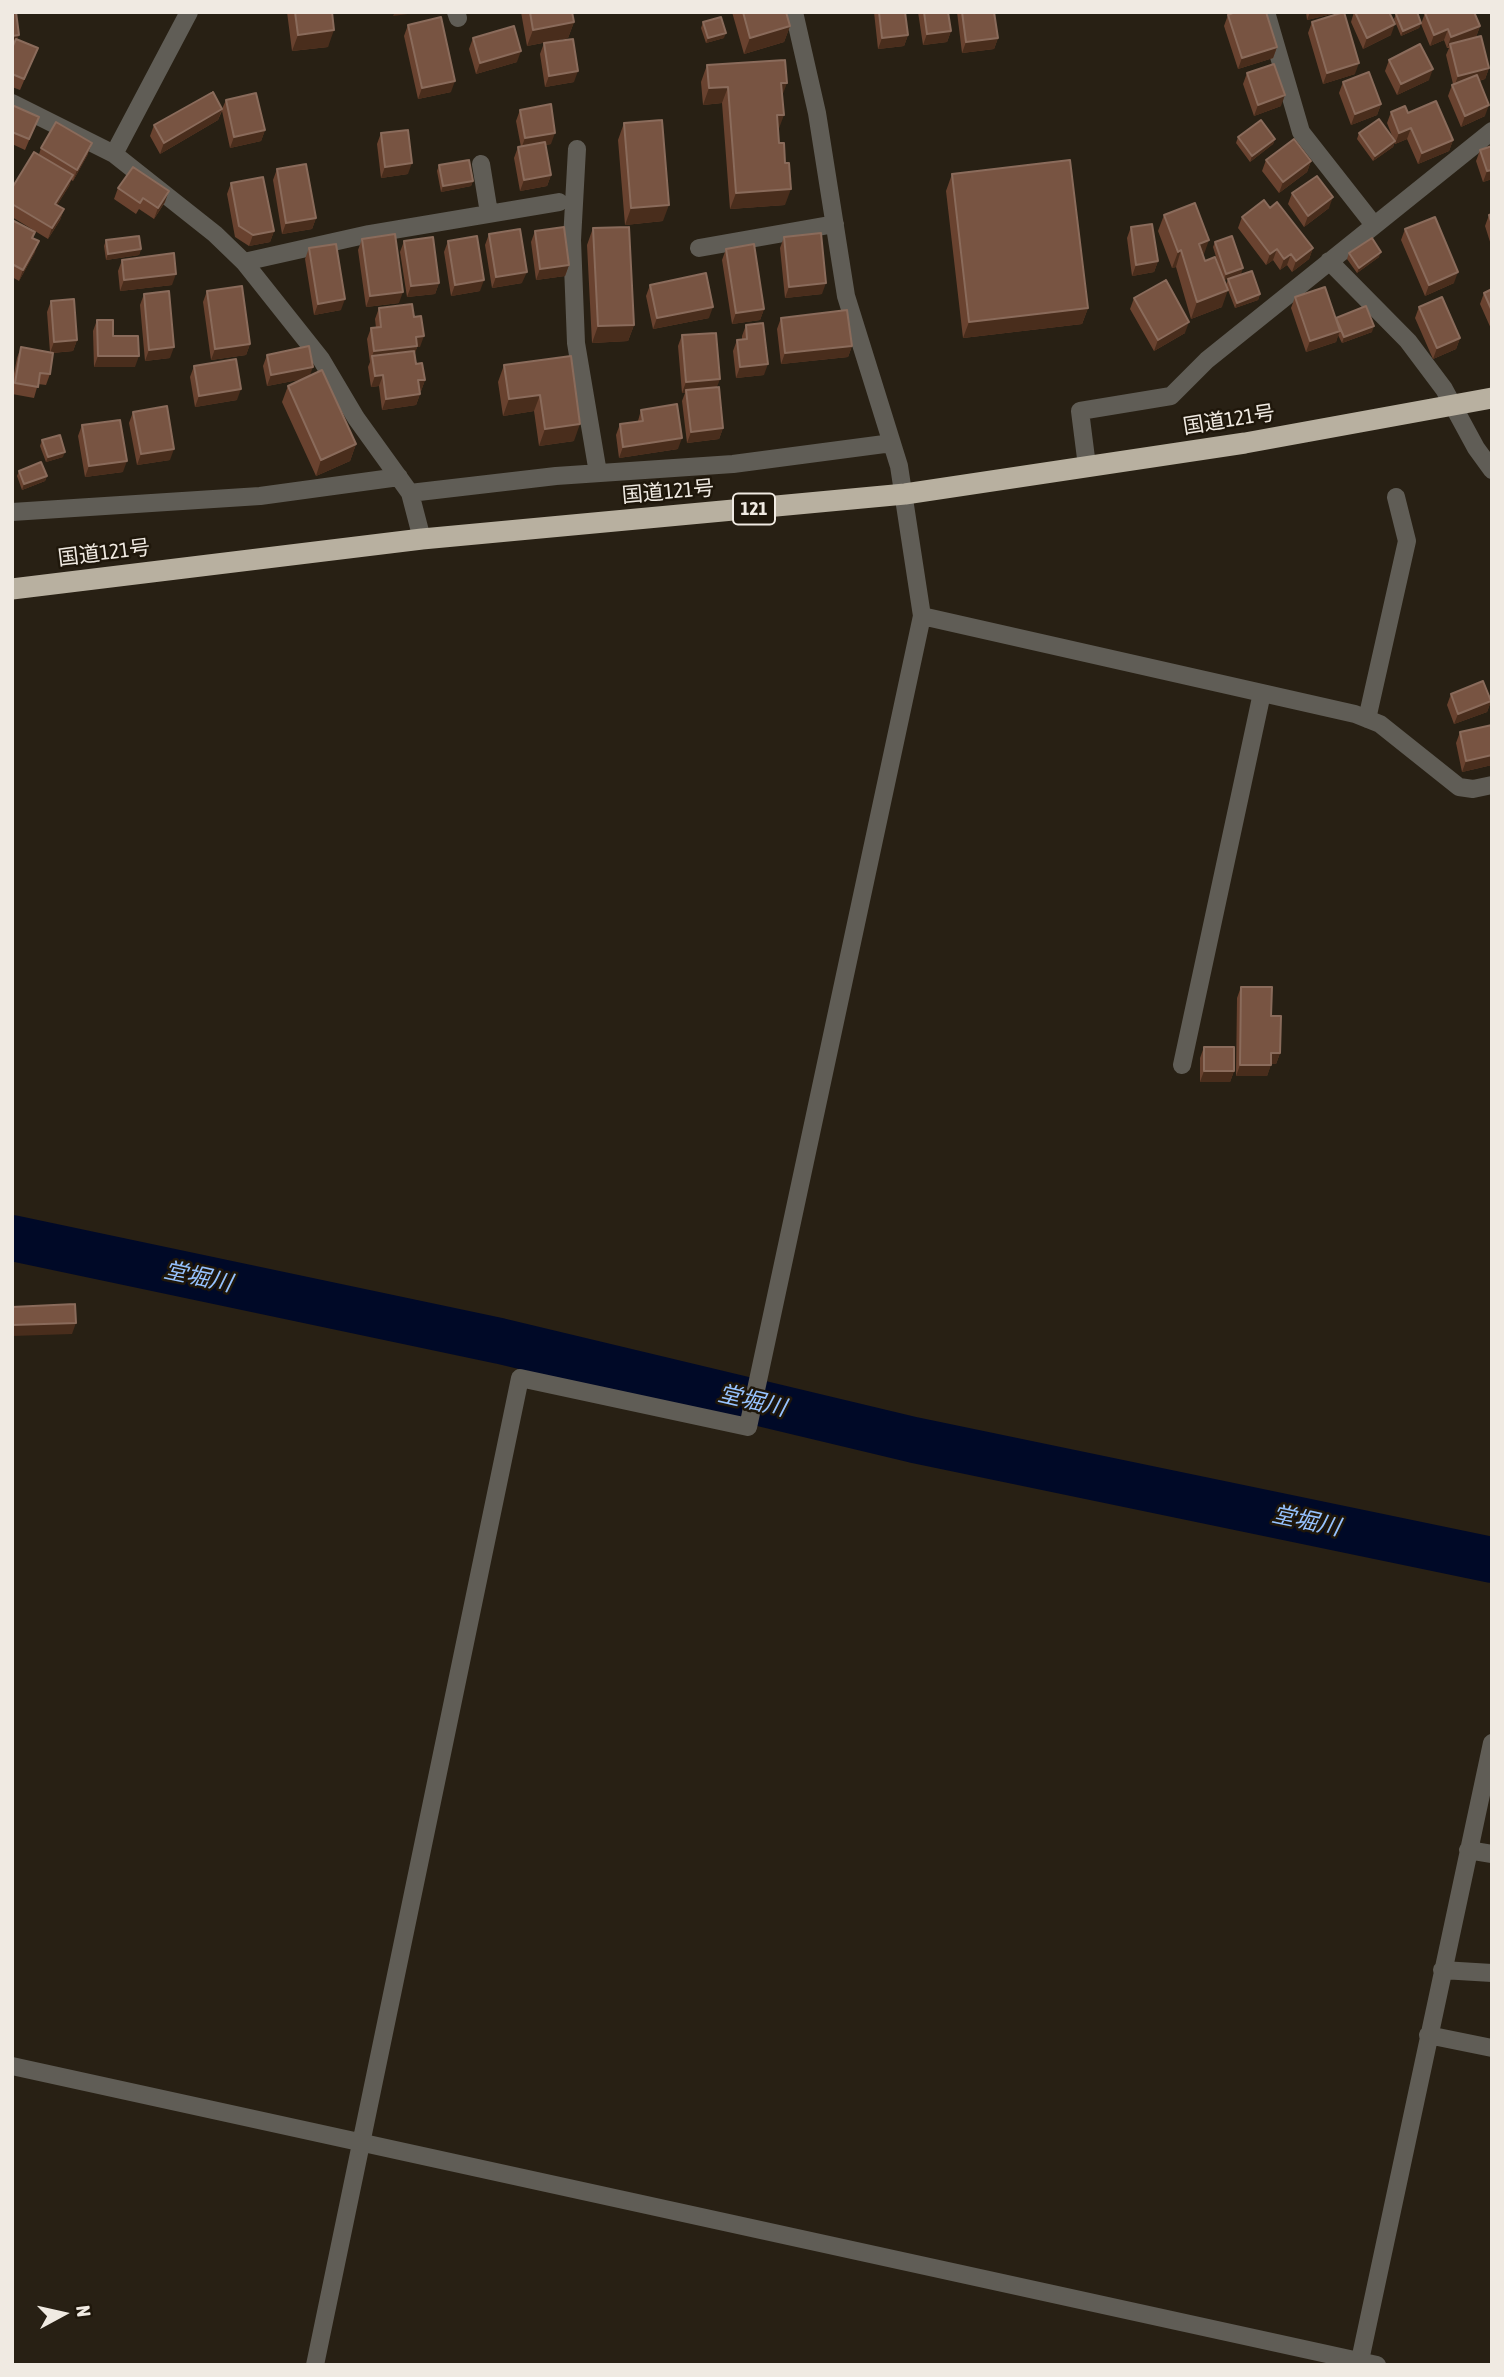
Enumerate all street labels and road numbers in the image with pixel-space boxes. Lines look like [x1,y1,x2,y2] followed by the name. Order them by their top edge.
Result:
[1181,400,1277,440] street label: 国道121号
[621,475,715,509] street label: 国道121号
[733,494,775,524] road number: 121
[57,535,151,571] street label: 国道121号

